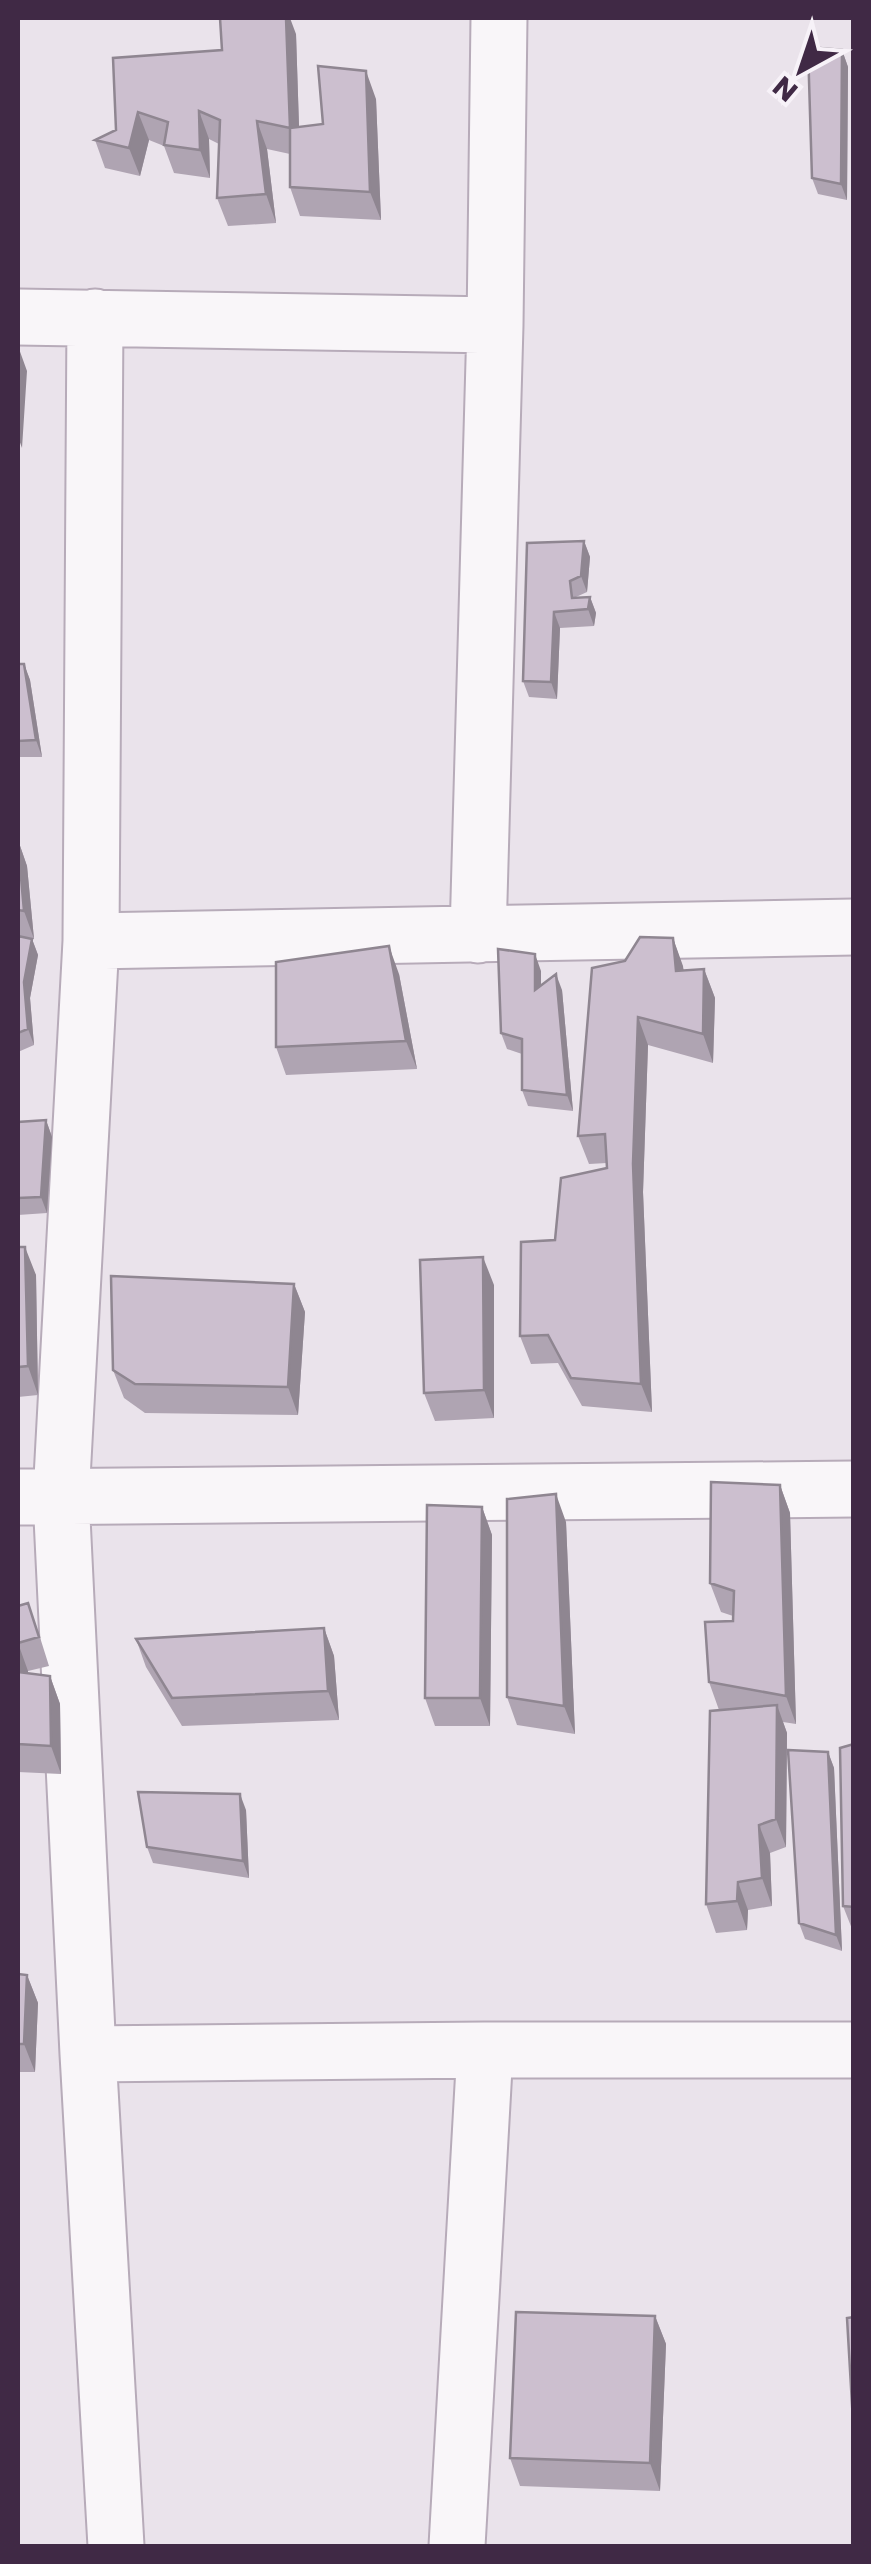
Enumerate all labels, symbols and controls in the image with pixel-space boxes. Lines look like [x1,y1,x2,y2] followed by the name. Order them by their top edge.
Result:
[751,20,851,120] north arrow
[765,67,806,110] text: N

